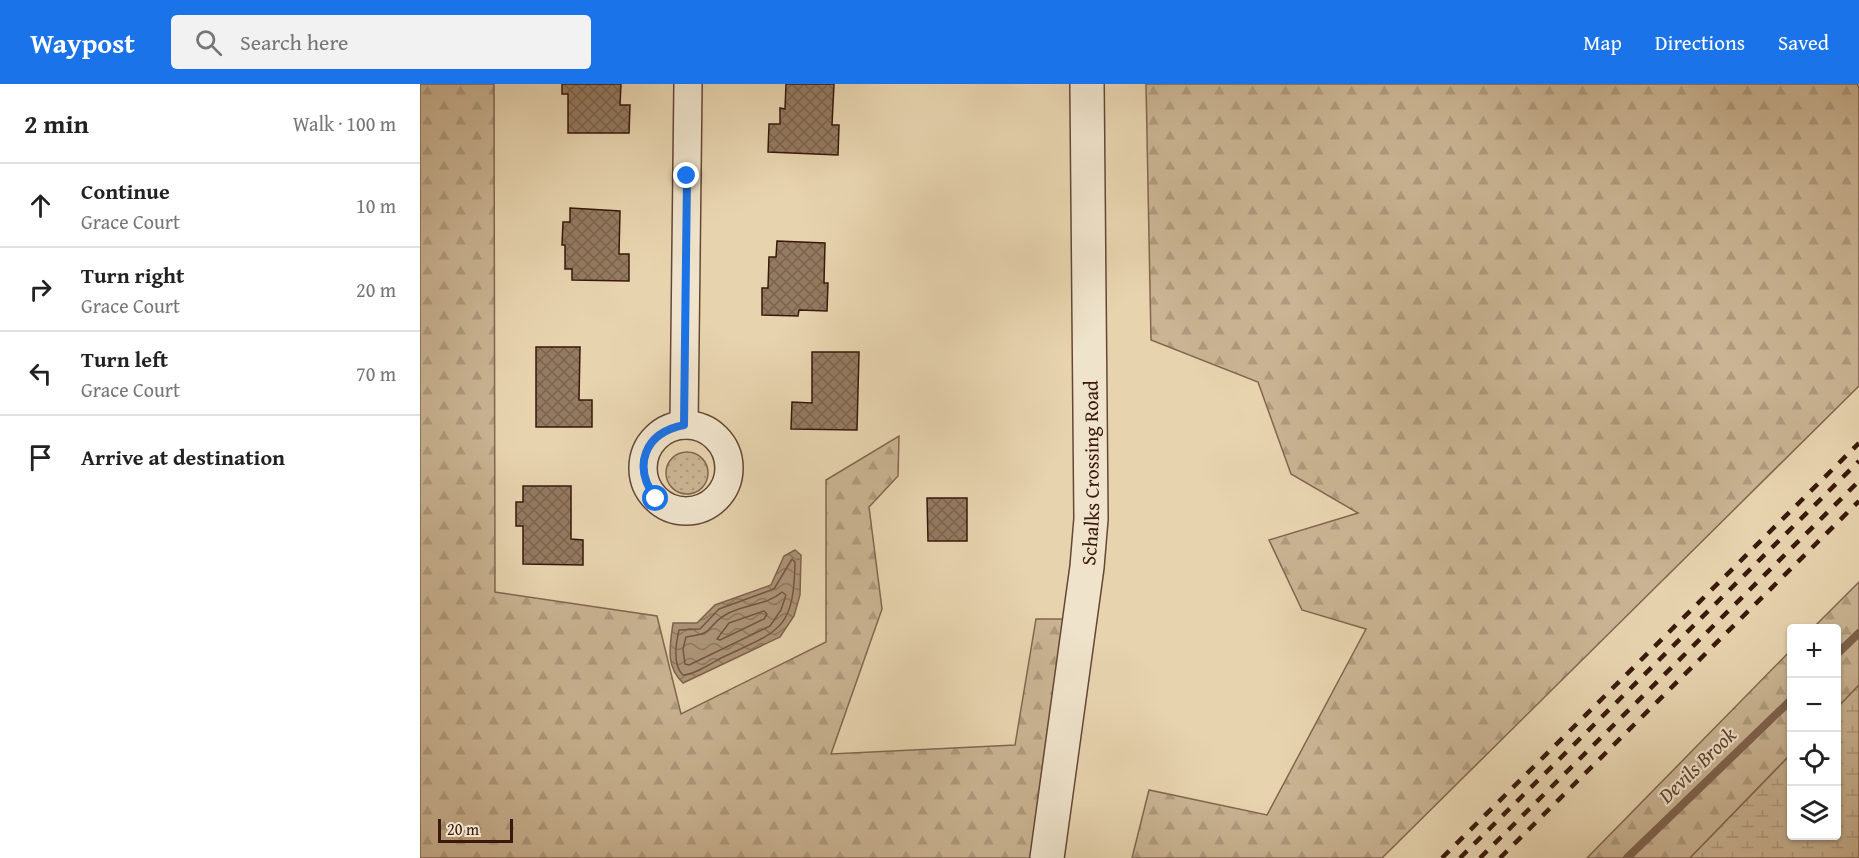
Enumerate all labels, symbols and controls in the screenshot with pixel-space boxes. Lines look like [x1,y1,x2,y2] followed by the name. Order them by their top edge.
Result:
[171,15,591,69] search box
[30,22,135,63] text: Waypost
[192,26,225,59] icon: search
[240,26,348,58] text: Search here
[1583,27,1622,58] text: Map
[1655,27,1745,58] text: Directions
[1778,27,1829,58] text: Saved
[24,104,89,143] text: 2 min
[293,109,396,138] text: Walk · 100 m
[673,162,699,188] route end
[81,175,170,207] text: Continue
[24,189,57,222] icon: ahead
[356,191,396,220] text: 10 m
[81,207,180,236] text: Grace Court
[81,259,184,291] text: Turn right
[24,273,57,306] icon: right
[356,275,396,304] text: 20 m
[81,291,180,320] text: Grace Court
[81,343,168,375] text: Turn left
[24,357,57,390] icon: left
[356,359,396,388] text: 70 m
[81,375,180,404] text: Grace Court
[1073,380,1106,567] street label: Schalks Crossing Road
[24,441,57,474] icon: arrive
[81,441,285,473] text: Arrive at destination
[642,485,668,511] route start
[1787,624,1841,840] map controls
[1787,624,1841,678] button: +
[1787,678,1841,732] button: −
[1650,720,1743,811] water label: Devils Brook
[1787,732,1841,786] button: locate
[1787,786,1841,840] button: layers
[438,816,513,844] scale bar
[447,817,479,841] text: 20 m

